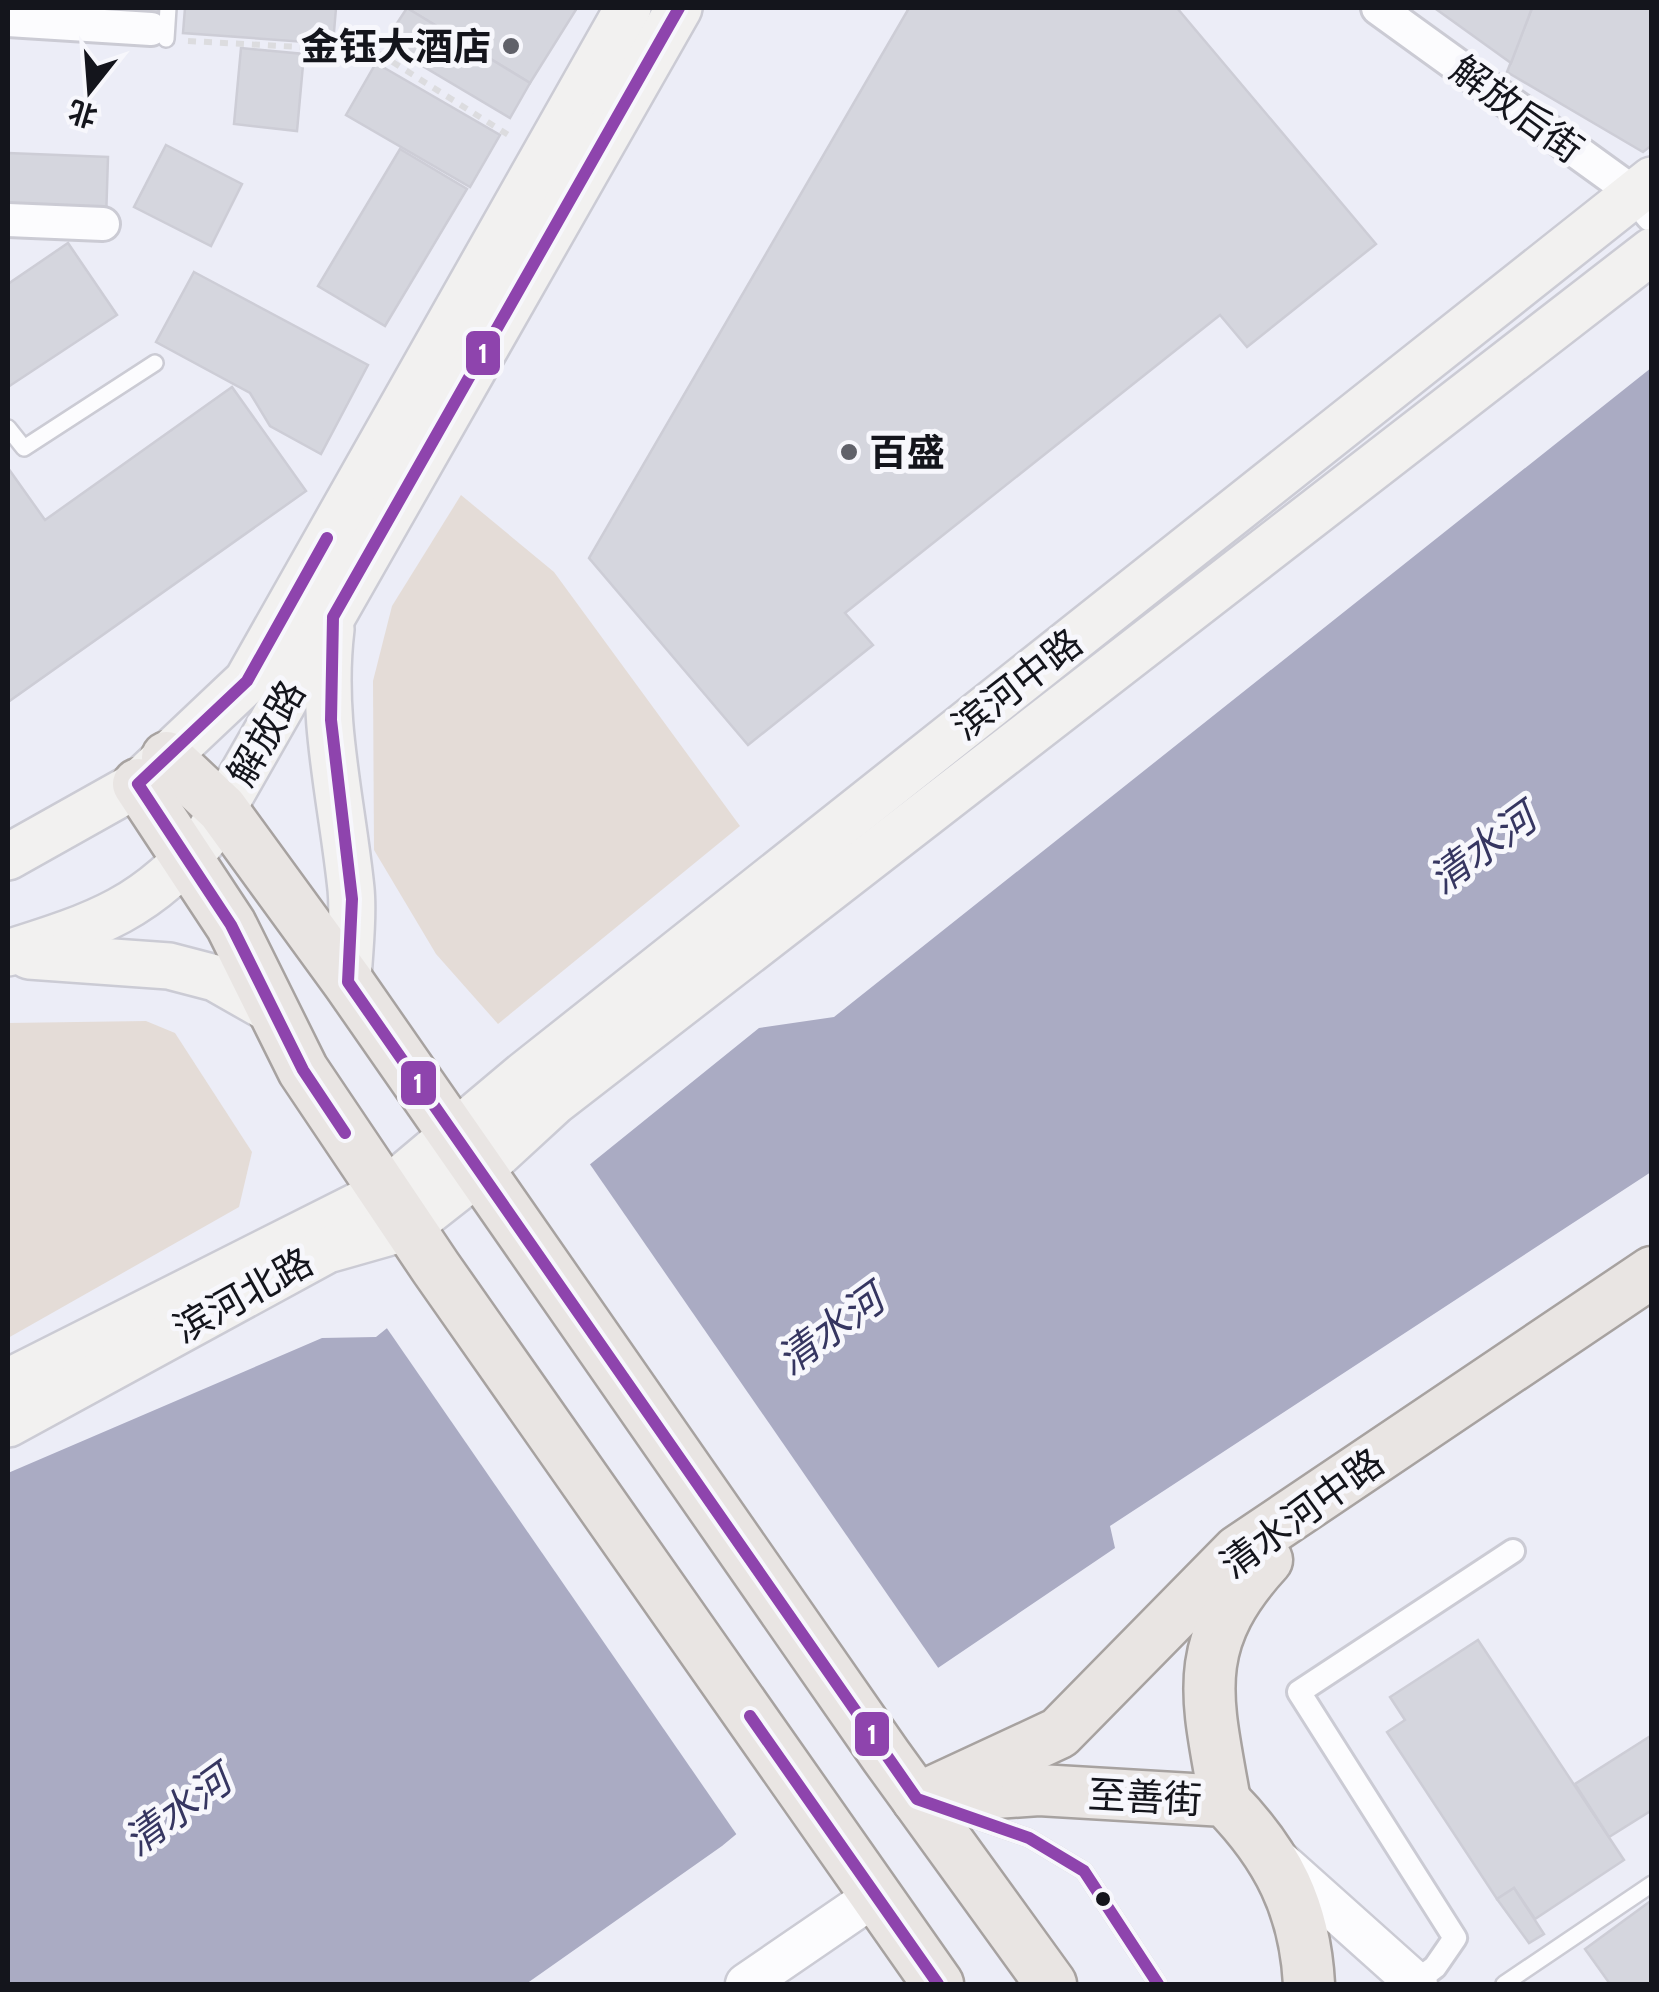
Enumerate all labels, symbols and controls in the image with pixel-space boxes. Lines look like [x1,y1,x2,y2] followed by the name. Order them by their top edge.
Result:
[301,23,491,70] place label: 金钰大酒店
[500,35,522,57] marker: 金钰大酒店
[40,40,140,140] north arrow
[1442,45,1592,173] street label: 解放后街
[64,94,101,134] text: 北
[464,329,502,377] line badge: 1
[478,336,488,370] text: 1
[869,429,945,476] place label: 百盛
[838,441,860,463] marker: 百盛
[943,619,1091,749] street label: 滨河中路
[217,672,315,794] street label: 解放路
[1419,789,1551,903] water label: 清水河
[399,1059,438,1107] line badge: 1
[413,1066,423,1100] text: 1
[165,1238,321,1352] street label: 滨河北路
[767,1270,899,1384] water label: 清水河
[1211,1438,1393,1588] street label: 清水河中路
[853,1710,891,1758] line badge: 1
[867,1717,877,1751] text: 1
[114,1751,246,1865] water label: 清水河
[1087,1771,1203,1823] street label: 至善街
[1093,1889,1113,1909] unlabelled marker

